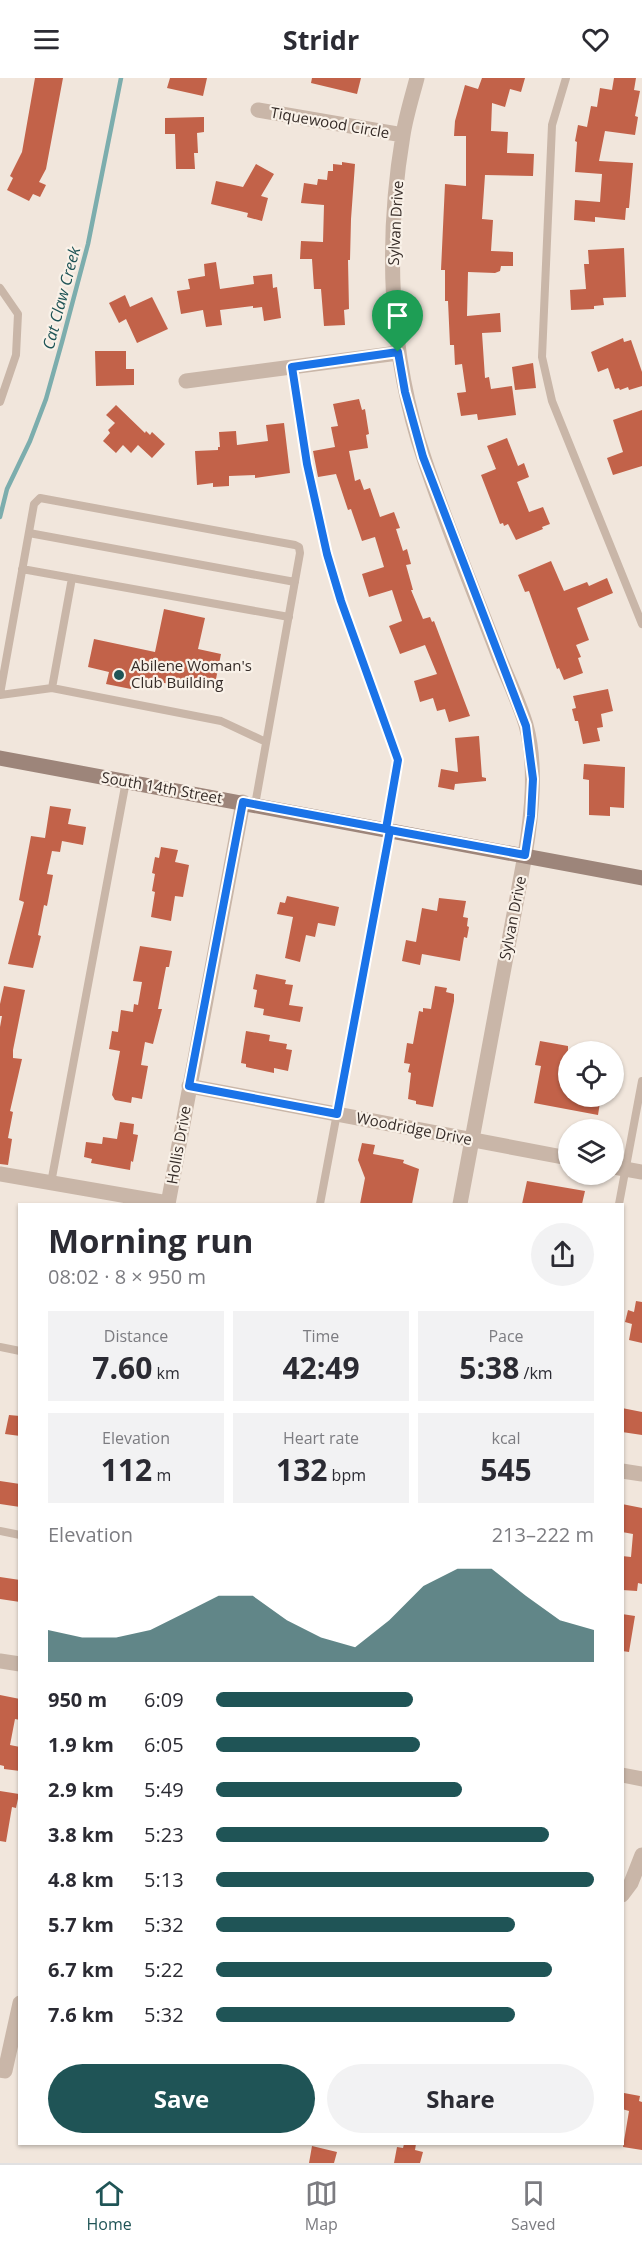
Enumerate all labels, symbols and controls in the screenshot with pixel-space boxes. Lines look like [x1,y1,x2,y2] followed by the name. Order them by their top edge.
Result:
[283,21,359,58] text: Stridr
[30,23,63,56] icon: menu
[579,23,612,56] icon: heart
[269,102,391,142] street label: Tiquewood Circle
[383,180,407,266] street label: Sylvan Drive
[37,243,86,352] water label: Cat Claw Creek
[372,290,423,352] pin
[381,299,414,332] icon: arrive
[131,655,252,692] place label: Abilene Woman's Club Building
[112,668,126,682] marker: Abilene Woman's Club Building
[100,767,224,807] street label: South 14th Street
[494,874,530,962] street label: Sylvan Drive
[558,1041,624,1185] map controls
[558,1041,624,1107] button: locate
[161,1104,195,1186] street label: Hollis Drive
[355,1107,474,1149] street label: Woodridge Drive
[558,1119,624,1185] button: layers
[48,1218,254,1263] text: Morning run
[531,1223,594,1286] button: share
[48,1263,206,1290] text: 08:02 · 8 × 950 m
[104,1325,168,1347] text: Distance
[303,1325,339,1347] text: Time
[488,1325,524,1347] text: Pace
[92,1347,152,1388] text: 7.60
[282,1347,360,1388] text: 42:49
[459,1347,519,1388] text: 5:38
[152,1362,180,1384] text: km
[519,1362,553,1384] text: /km
[102,1427,170,1449] text: Elevation
[283,1427,359,1449] text: Heart rate
[492,1427,521,1449] text: kcal
[101,1449,152,1490] text: 112
[276,1449,327,1490] text: 132
[480,1449,532,1490] text: 545
[152,1464,171,1486] text: m
[327,1464,366,1486] text: bpm
[48,1521,133,1548] text: Elevation
[492,1521,594,1548] text: 213–222 m
[48,1686,107,1713] text: 950 m
[144,1686,184,1713] text: 6:09
[48,1731,114,1758] text: 1.9 km
[144,1731,184,1758] text: 6:05
[48,1776,114,1803] text: 2.9 km
[144,1776,184,1803] text: 5:49
[48,1821,114,1848] text: 3.8 km
[144,1821,184,1848] text: 5:23
[48,1866,114,1893] text: 4.8 km
[144,1866,184,1893] text: 5:13
[48,1911,114,1938] text: 5.7 km
[144,1911,184,1938] text: 5:32
[48,1956,114,1983] text: 6.7 km
[144,1956,184,1983] text: 5:22
[48,2001,114,2028] text: 7.6 km
[144,2001,184,2028] text: 5:32
[48,2064,315,2133] button: Save
[327,2064,594,2133] button: Share
[87,2177,132,2235] tab: Home
[305,2177,338,2235] tab: Map
[511,2177,555,2235] tab: Saved

